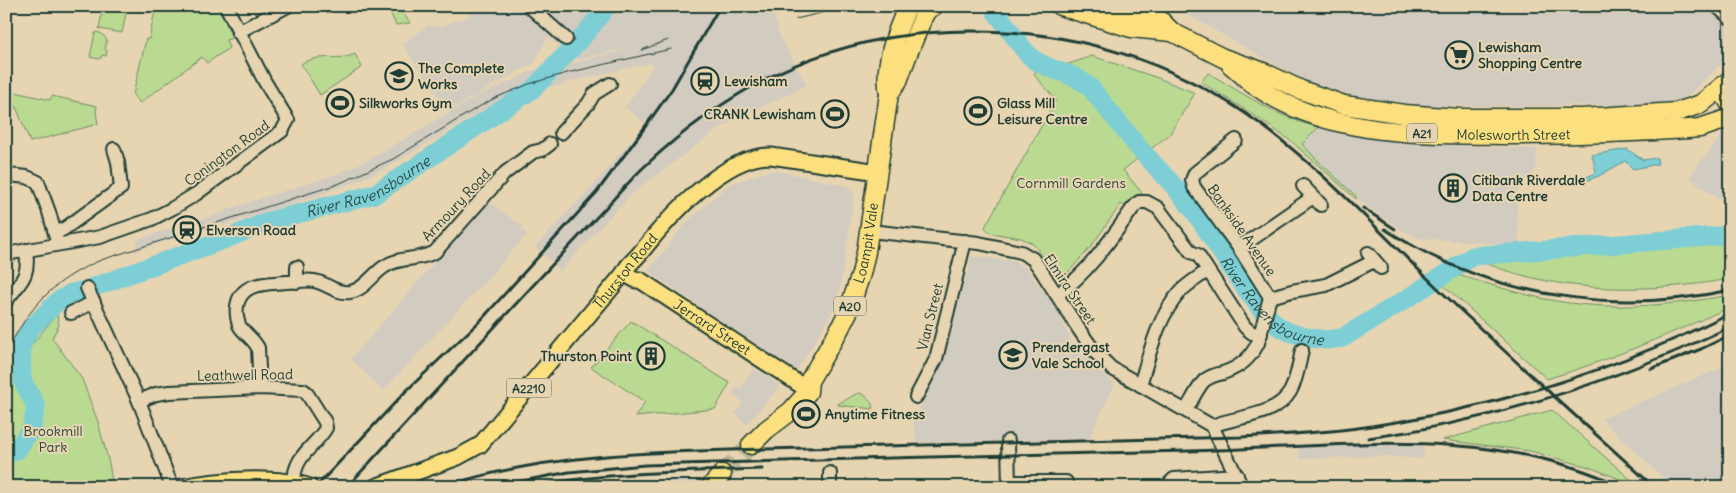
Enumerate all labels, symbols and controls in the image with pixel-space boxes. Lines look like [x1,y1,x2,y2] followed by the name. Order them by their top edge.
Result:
[1478,38,1582,72] place label: Lewisham Shopping Centre
[1444,40,1474,70] supermarket icon: Lewisham Shopping Centre
[418,59,505,93] place label: The Complete Works
[384,61,414,91] school or university icon: The Complete Works
[690,66,720,96] station icon: Lewisham
[724,72,788,90] place label: Lewisham
[325,88,355,118] sports icon: Silkworks Gym
[359,94,453,112] place label: Silkworks Gym
[997,94,1088,128] place label: Glass Mill Leisure Centre
[963,96,993,126] sports icon: Glass Mill Leisure Centre
[820,99,850,129] sports icon: CRANK Lewisham
[704,105,817,123] place label: CRANK Lewisham
[181,116,273,190] street label: Conington Road
[1407,124,1437,142] road number: A21
[1456,125,1571,144] street label: Molesworth Street
[303,150,434,221] water label: River Ravensbourne
[418,165,494,245] street label: Armoury Road
[1472,171,1586,205] place label: Citibank Riverdale Data Centre
[1438,173,1468,203] building icon: Citibank Riverdale Data Centre
[1016,174,1126,192] park label: Cornmill Gardens
[1204,181,1280,279] street label: Bankside Avenue
[849,202,882,286] street label: Loampit Vale
[172,215,202,245] station icon: Elverson Road
[206,221,297,239] place label: Elverson Road
[589,230,661,312] street label: Thurston Road
[1040,250,1100,328] street label: Elmira Street
[1217,252,1326,349] water label: River Ravensbourne
[913,281,947,353] street label: Vian Street
[670,295,754,359] street label: Jerrard Street
[834,296,866,316] road number: A20
[1032,338,1110,372] place label: Prendergast Vale School
[998,340,1028,370] school or university icon: Prendergast Vale School
[636,341,666,371] building icon: Thurston Point
[541,347,632,365] place label: Thurston Point
[197,365,293,385] street label: Leathwell Road
[506,378,552,398] road number: A2210
[791,399,821,429] sports icon: Anytime Fitness
[825,405,926,423] place label: Anytime Fitness
[23,422,83,456] park label: Brookmill Park

